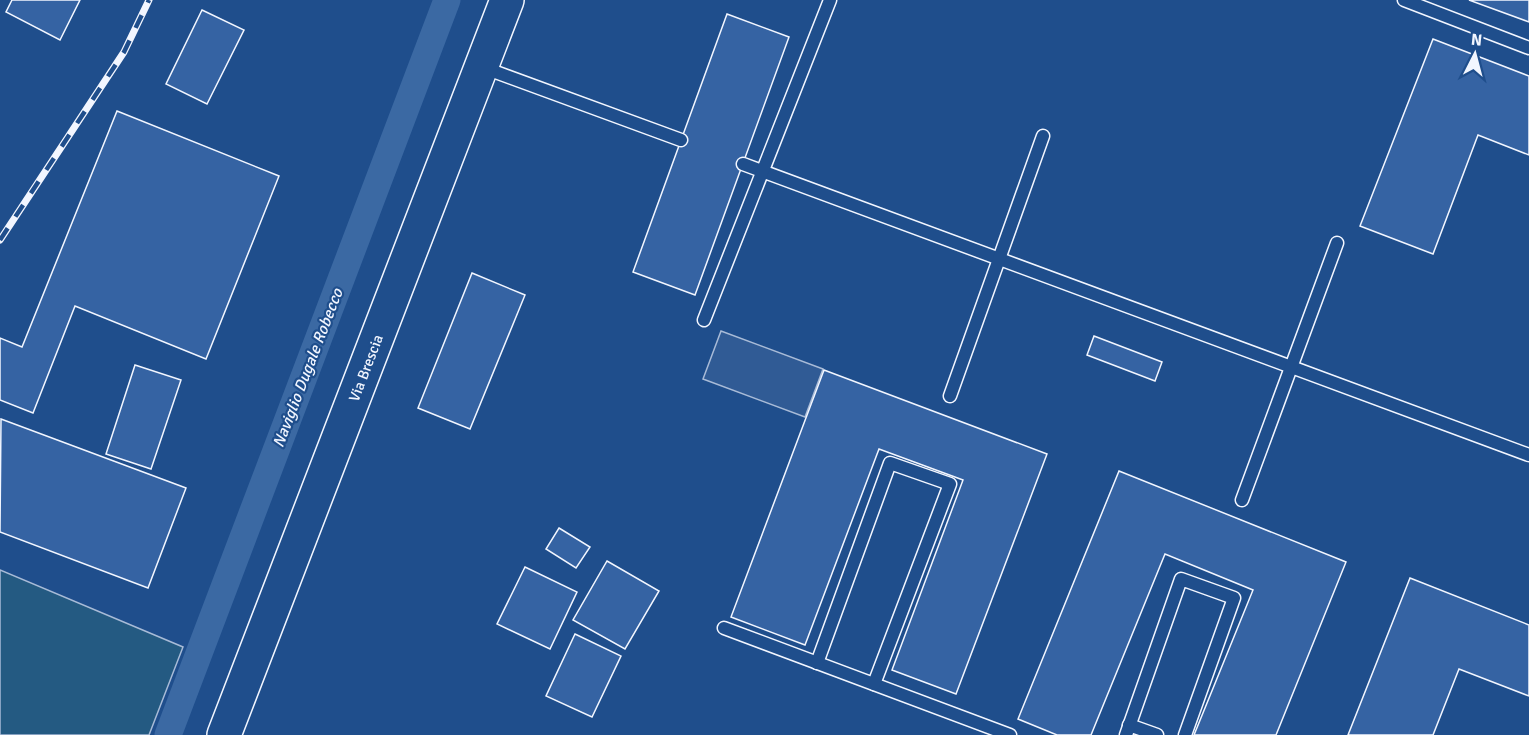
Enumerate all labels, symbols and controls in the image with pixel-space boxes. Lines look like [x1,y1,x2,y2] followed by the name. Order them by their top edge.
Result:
[1445,24,1505,84] north arrow
[1470,30,1483,51] text: N
[268,285,348,450] water label: Naviglio Dugale Robecco
[345,332,387,404] street label: Via Brescia

